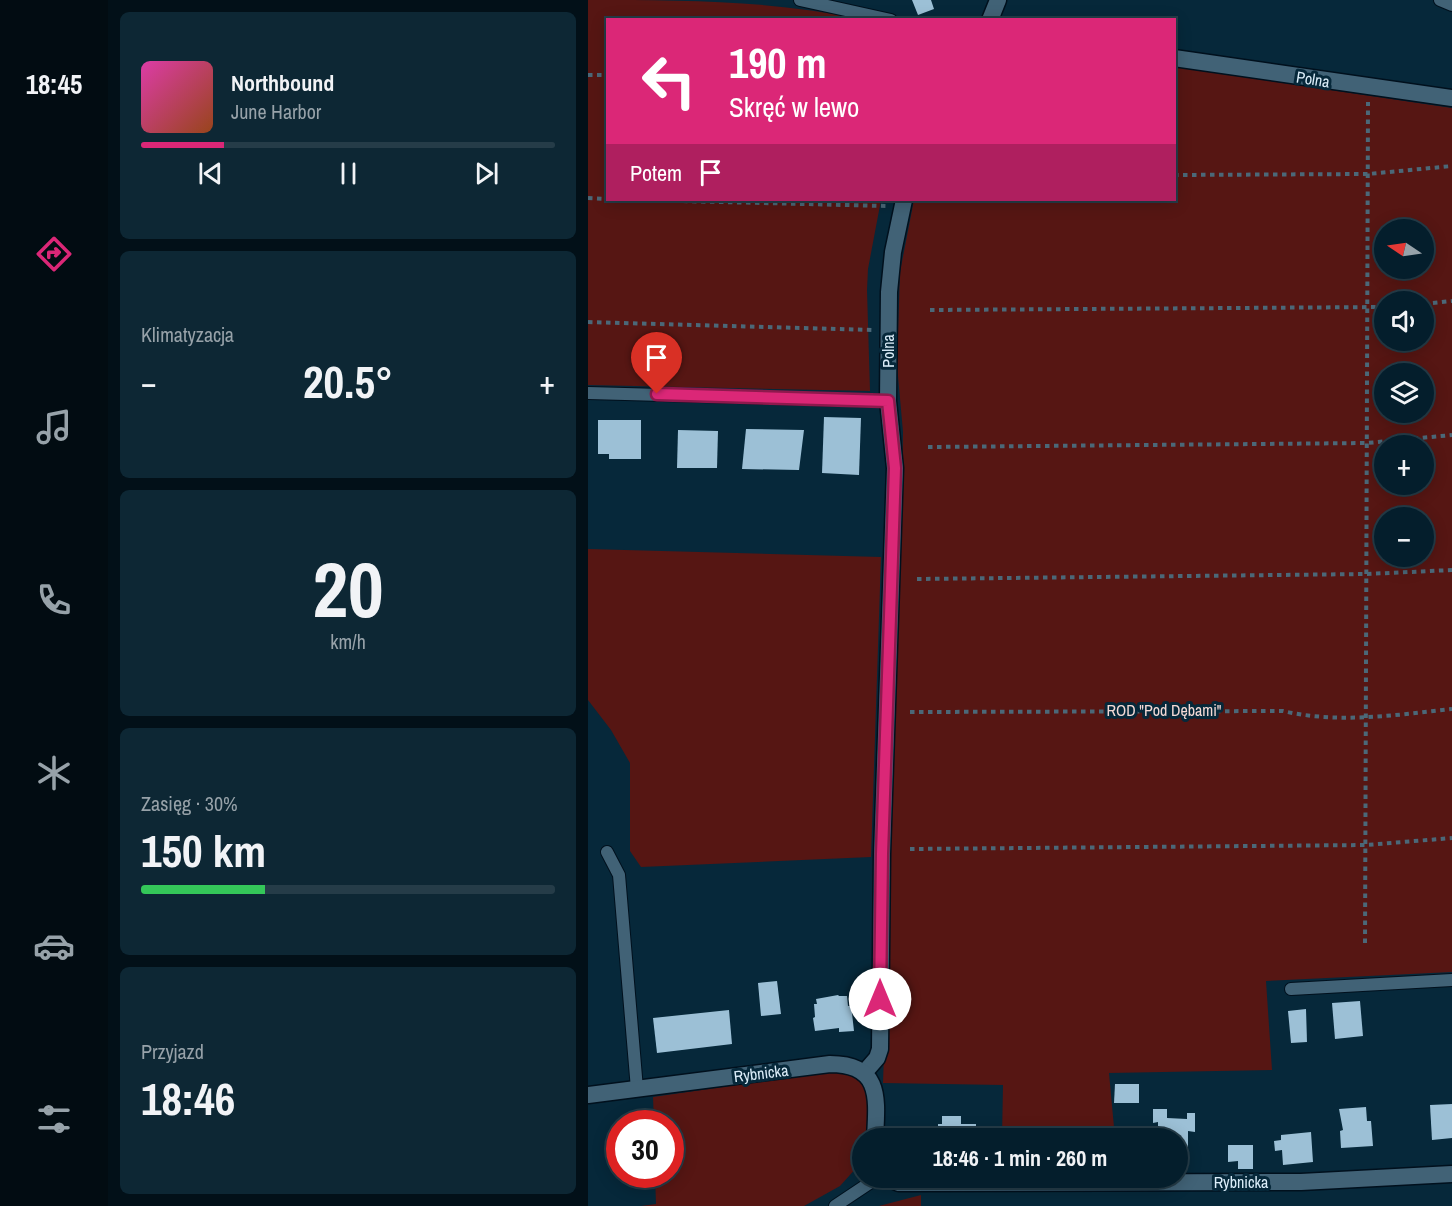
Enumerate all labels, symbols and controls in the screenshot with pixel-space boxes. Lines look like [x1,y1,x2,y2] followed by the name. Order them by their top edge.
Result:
[729,35,827,91] text: 190 m
[630,42,708,120] icon: left
[26,66,82,102] text: 18:45
[1295,66,1332,93] street label: Polna
[231,68,334,98] text: Northbound
[729,89,859,125] text: Skręć w lewo
[231,98,321,125] text: June Harbor
[694,156,727,189] icon: arrive
[194,157,227,190] icon: previous
[332,157,365,190] icon: pause
[470,157,503,190] icon: next
[630,158,682,188] text: Potem
[1374,219,1434,279] north arrow
[1374,219,1434,567] map controls
[33,233,75,275] icon: directions
[1374,291,1434,351] button: sound
[141,321,234,348] text: Klimatyzacja
[631,332,682,394] pin
[877,334,899,368] street label: Polna
[640,341,673,374] icon: arrive
[303,351,393,412] text: 20.5°
[141,360,157,404] text: −
[539,360,555,404] text: +
[1374,363,1434,423] button: layers
[33,406,75,448] icon: music
[1374,435,1434,495] button: +
[1374,507,1434,567] button: −
[312,536,384,641] text: 20
[33,579,75,621] icon: phone
[330,628,366,655] text: km/h
[1106,699,1222,721] park label: ROD "Pod Dębami"
[33,752,75,794] icon: climate
[141,790,238,817] text: Zasięg · 30%
[141,820,266,881] text: 150 km
[33,925,75,967] icon: car
[848,967,912,1031] position arrow
[141,1038,204,1065] text: Przyjazd
[733,1059,790,1087] street label: Rybnicka
[141,1068,235,1129] text: 18:46
[33,1098,75,1140] icon: filters
[606,1110,684,1188] speed limit sign: 30
[933,1143,1107,1173] text: 18:46 · 1 min · 260 m
[1214,1171,1269,1193] street label: Rybnicka

